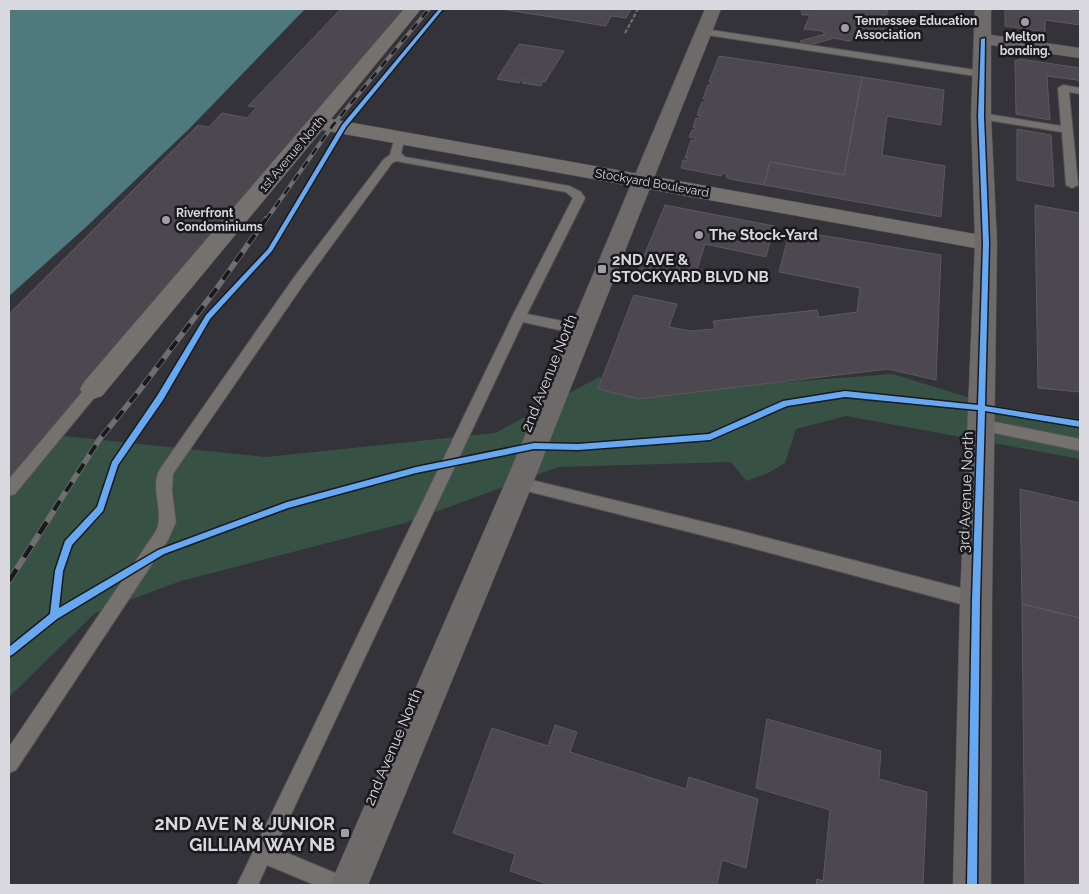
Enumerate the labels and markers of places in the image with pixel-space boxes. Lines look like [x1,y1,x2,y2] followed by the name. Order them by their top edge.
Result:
[855,14,977,42] place label: Tennessee Education Association
[1019,16,1031,28] marker: Melton bonding.
[839,22,851,34] marker: Tennessee Education Association
[1000,30,1051,58] place label: Melton bonding.
[176,206,263,234] place label: Riverfront Condominiums
[160,214,172,226] marker: Riverfront Condominiums
[709,226,818,244] place label: The Stock-Yard
[693,229,705,241] marker: The Stock-Yard
[612,251,769,286] place label: 2ND AVE & STOCKYARD BLVD NB
[596,263,608,275] marker: 2ND AVE & STOCKYARD BLVD NB
[155,813,335,855] place label: 2ND AVE N & JUNIOR GILLIAM WAY NB
[339,827,351,839] marker: 2ND AVE N & JUNIOR GILLIAM WAY NB

